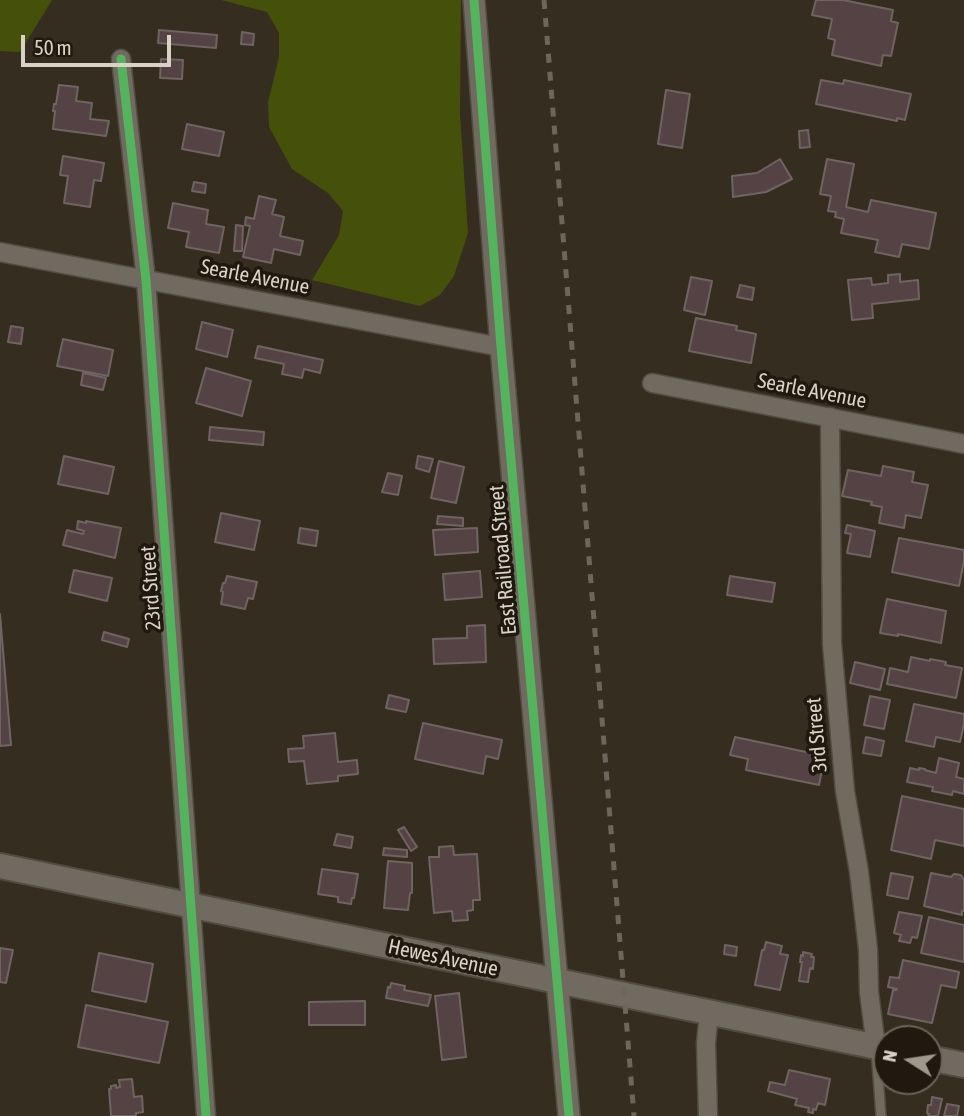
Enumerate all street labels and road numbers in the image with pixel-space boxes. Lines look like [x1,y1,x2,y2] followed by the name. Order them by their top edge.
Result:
[199,254,311,300] street label: Searle Avenue
[756,368,868,414] street label: Searle Avenue
[484,484,522,636] street label: East Railroad Street
[135,545,167,631] street label: 23rd Street
[801,697,833,773] street label: 3rd Street
[386,934,500,982] street label: Hewes Avenue

